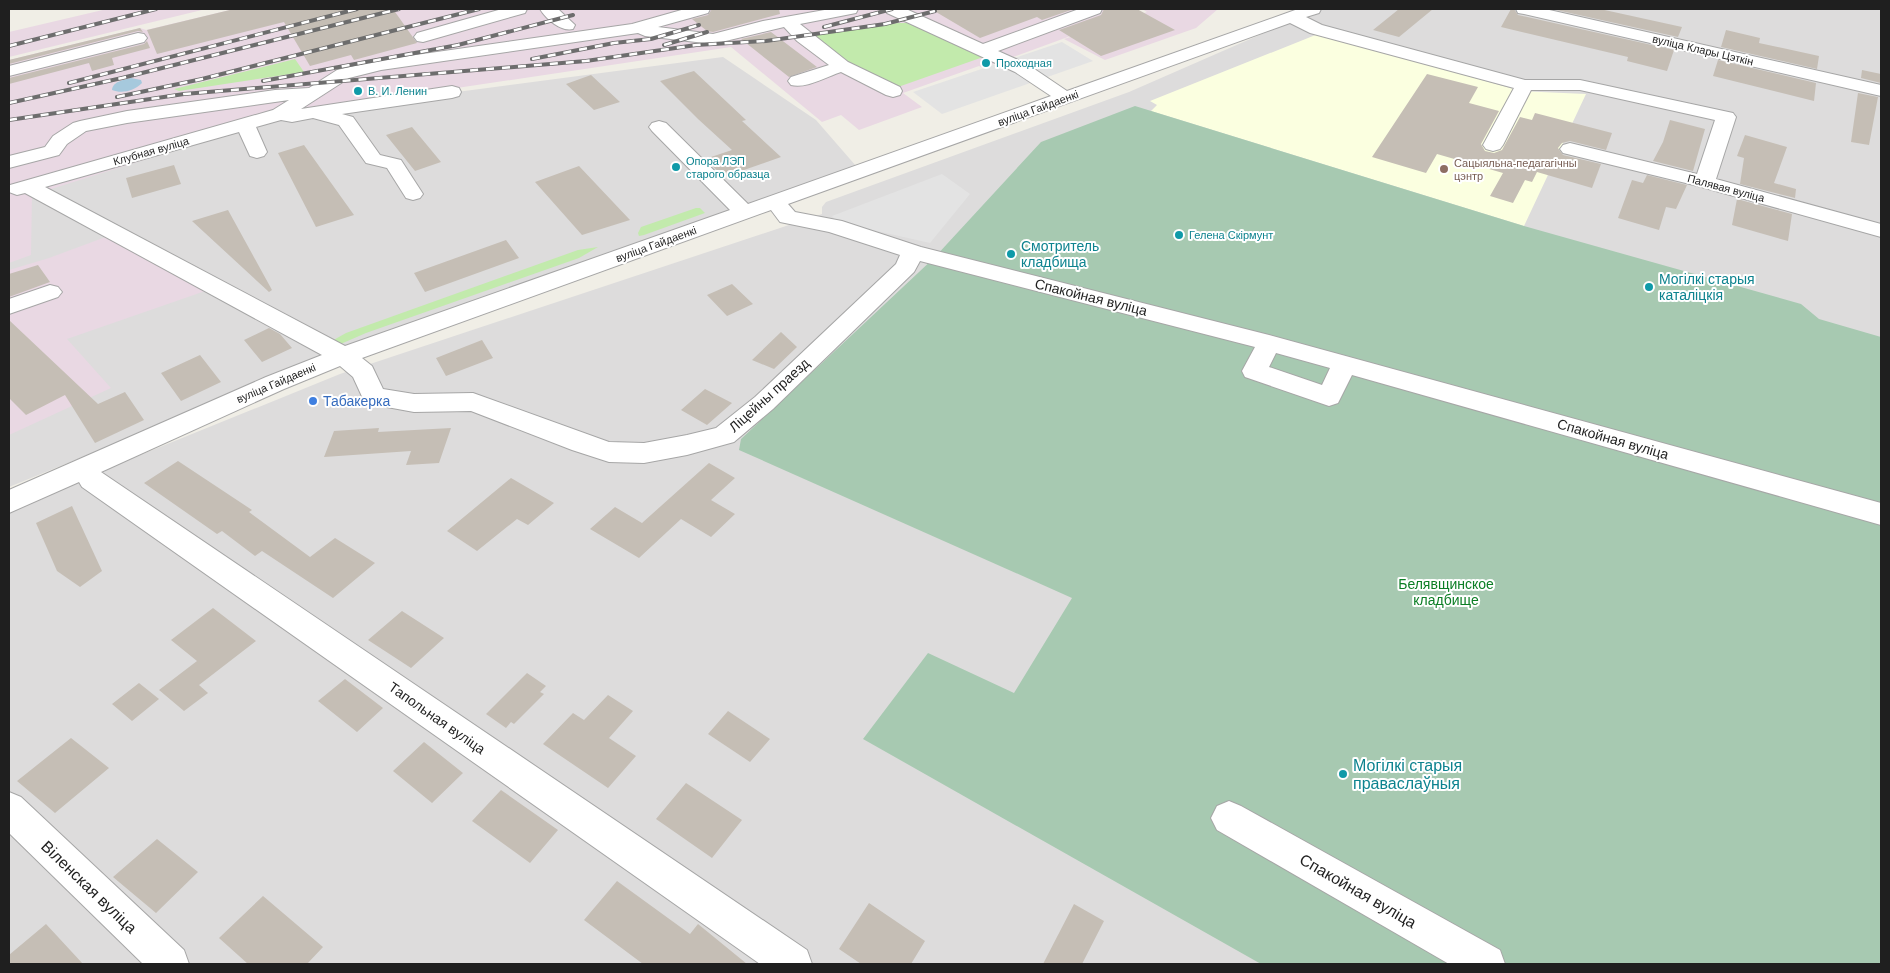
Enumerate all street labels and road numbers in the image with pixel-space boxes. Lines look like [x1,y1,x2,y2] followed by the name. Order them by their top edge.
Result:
[1651,33,1755,67] street label: вуліца Клары Цэткін
[996,88,1080,128] street label: вуліца Гайдаенкі
[112,134,191,168] street label: Клубная вуліца
[1686,172,1767,204] street label: Палявая вуліца
[614,224,698,264] street label: вуліца Гайдаенкі
[1033,275,1149,319] street label: Спакойная вуліца
[726,355,812,435] street label: Ліцейны праезд
[235,361,317,405] street label: вуліца Гайдаенкі
[1555,415,1671,463] street label: Спакойная вуліца
[386,679,489,757] street label: Тапольная вуліца
[38,837,140,937] street label: Віленская вуліца
[1297,851,1419,931] street label: Спакойная вуліца

